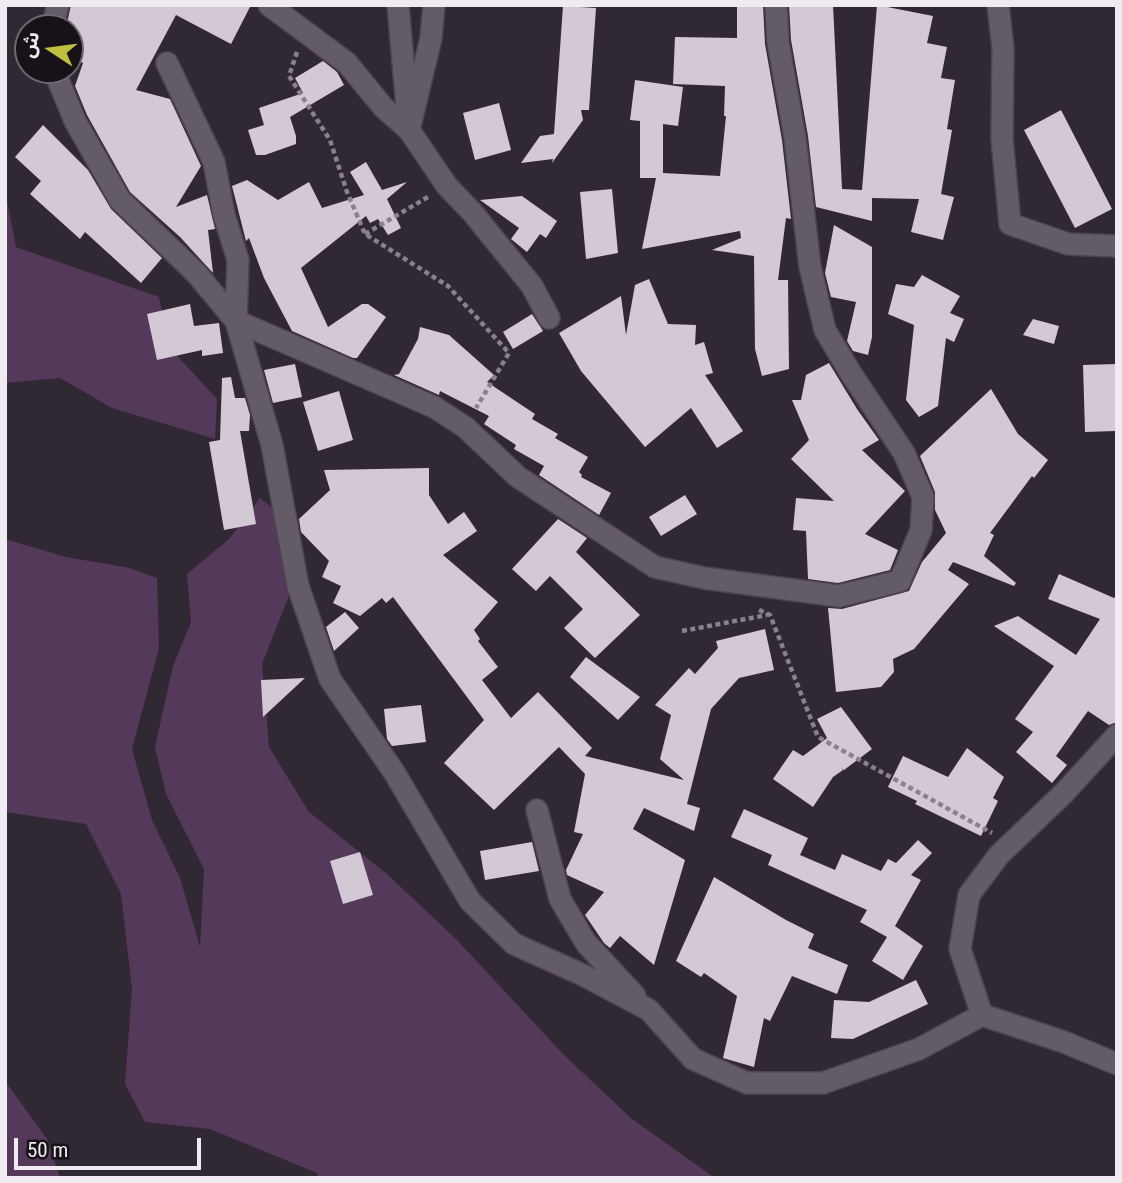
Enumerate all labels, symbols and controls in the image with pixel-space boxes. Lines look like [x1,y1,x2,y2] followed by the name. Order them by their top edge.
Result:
[14,14,84,84] north arrow
[16,29,44,60] text: ش
[18,1124,205,1168] scale bar
[27,1138,68,1162] text: 50 m

